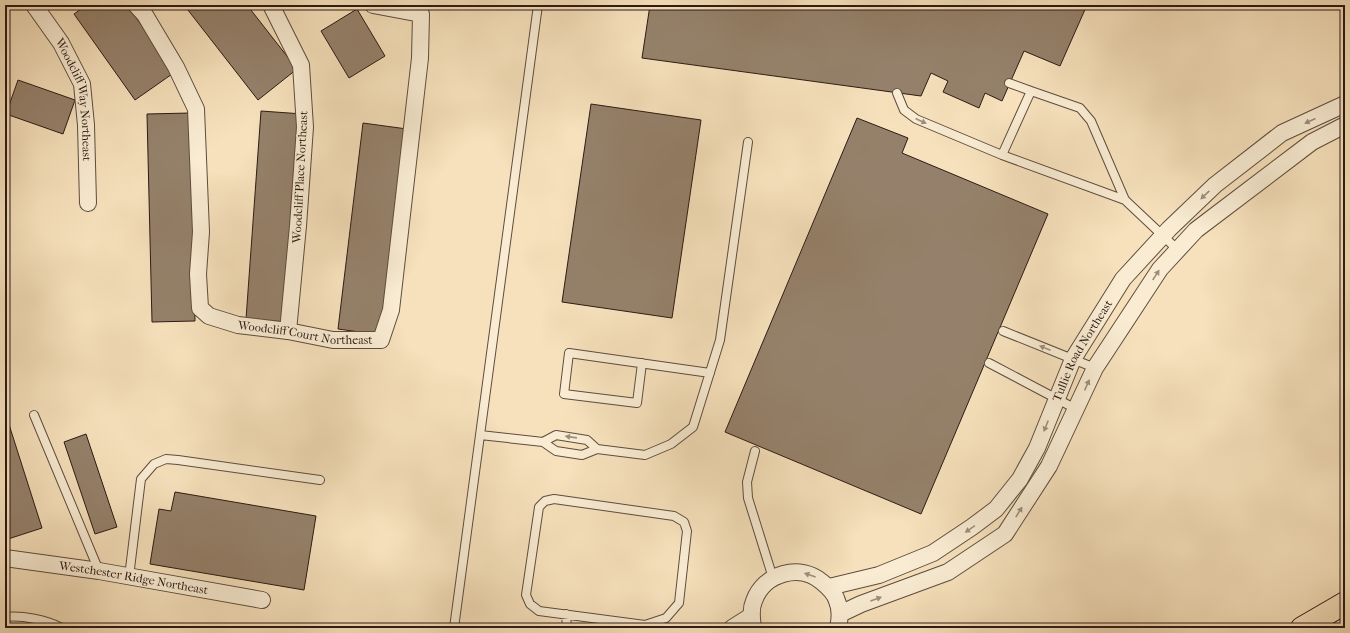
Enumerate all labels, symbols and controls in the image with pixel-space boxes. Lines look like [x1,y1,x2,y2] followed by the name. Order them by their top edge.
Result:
[52,35,94,162] street label: Woodcliff Way Northeast
[289,110,310,245] street label: Woodcliff Place Northeast
[1304,117,1316,124] one-way arrow
[915,118,926,124] one-way arrow
[1199,191,1210,200] one-way arrow
[1152,270,1160,280] one-way arrow
[1050,297,1116,404] street label: Tullie Road Northeast
[236,318,373,347] street label: Woodcliff Court Northeast
[1039,345,1051,351] one-way arrow
[1084,379,1090,391] one-way arrow
[1042,421,1048,433] one-way arrow
[565,434,577,440] one-way arrow
[1016,506,1023,518] one-way arrow
[964,525,975,533] one-way arrow
[57,558,210,597] street label: Westchester Ridge Northeast
[803,572,815,578] one-way arrow
[870,595,882,601] one-way arrow

